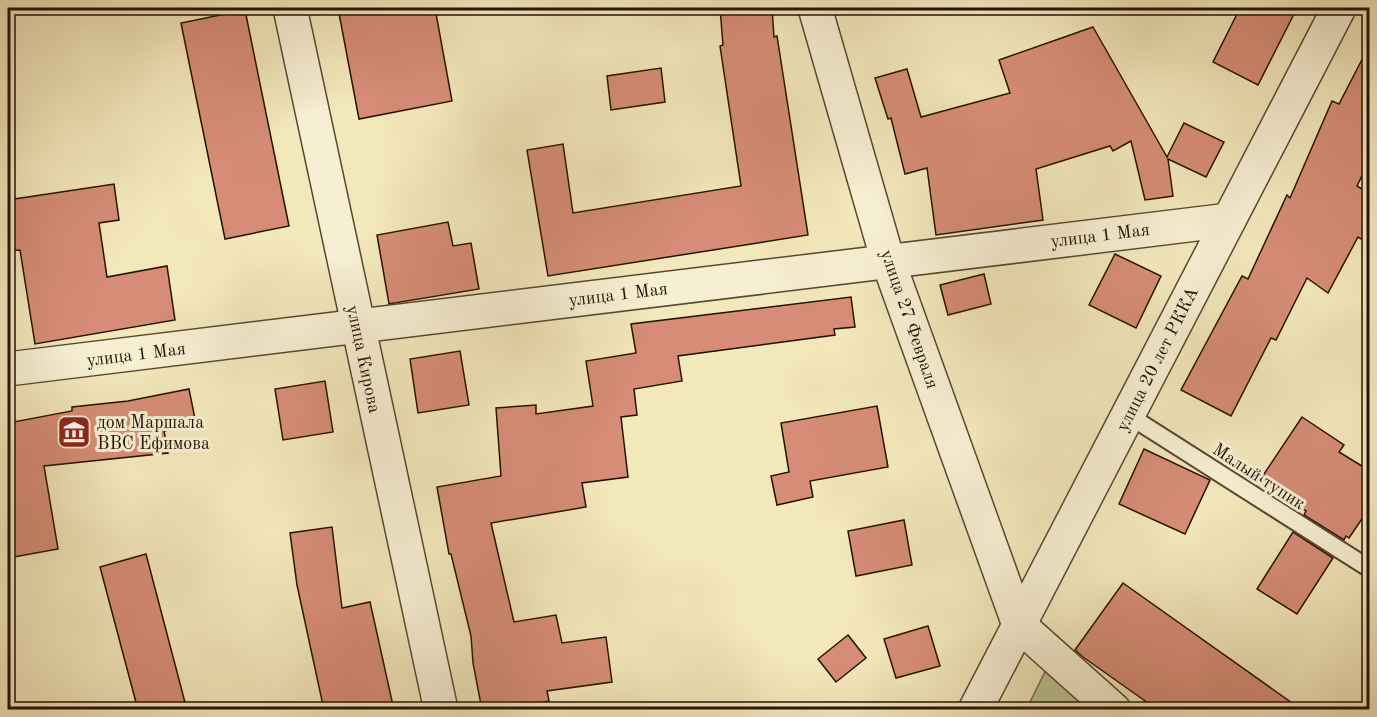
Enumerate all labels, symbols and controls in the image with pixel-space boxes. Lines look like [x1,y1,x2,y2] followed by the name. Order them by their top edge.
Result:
[1049,221,1151,251] street label: улица 1 Мая
[877,248,941,391] street label: улица 27 Февраля
[567,280,669,310] street label: улица 1 Мая
[1114,284,1202,435] street label: улица 20 лет РККА
[343,304,383,415] street label: улица Кирова
[85,340,187,370] street label: улица 1 Мая
[56,414,92,450] museum icon: дом Маршала ВВС Ефимова
[97,414,210,454] place label: дом Маршала ВВС Ефимова
[1209,440,1308,513] street label: Малый тупик

